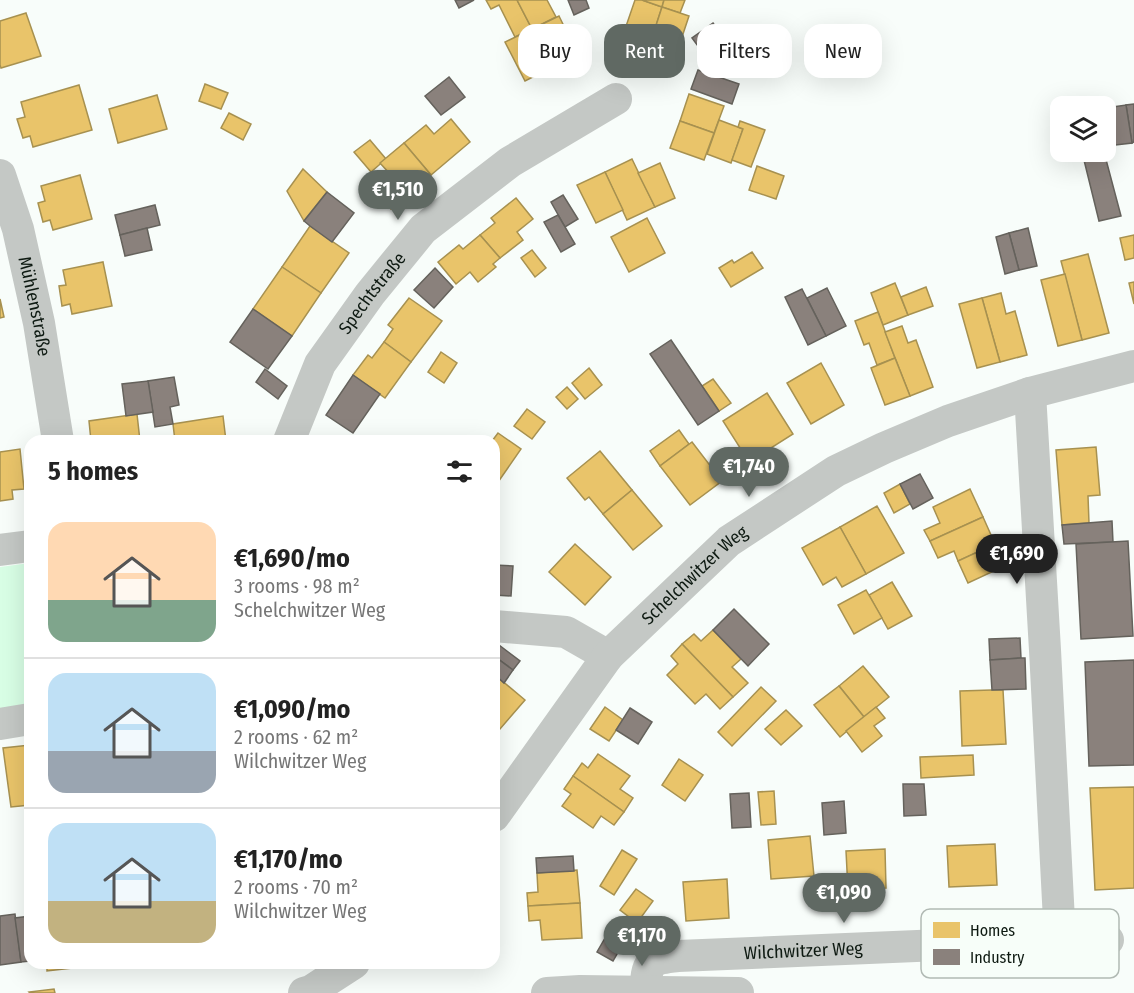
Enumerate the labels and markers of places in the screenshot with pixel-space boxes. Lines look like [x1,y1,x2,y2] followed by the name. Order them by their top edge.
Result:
[349,170,447,221] pin: €1,510
[700,447,798,498] pin: €1,740
[968,534,1066,585] pin: €1,690
[795,873,893,924] pin: €1,090
[593,916,691,967] pin: €1,170

